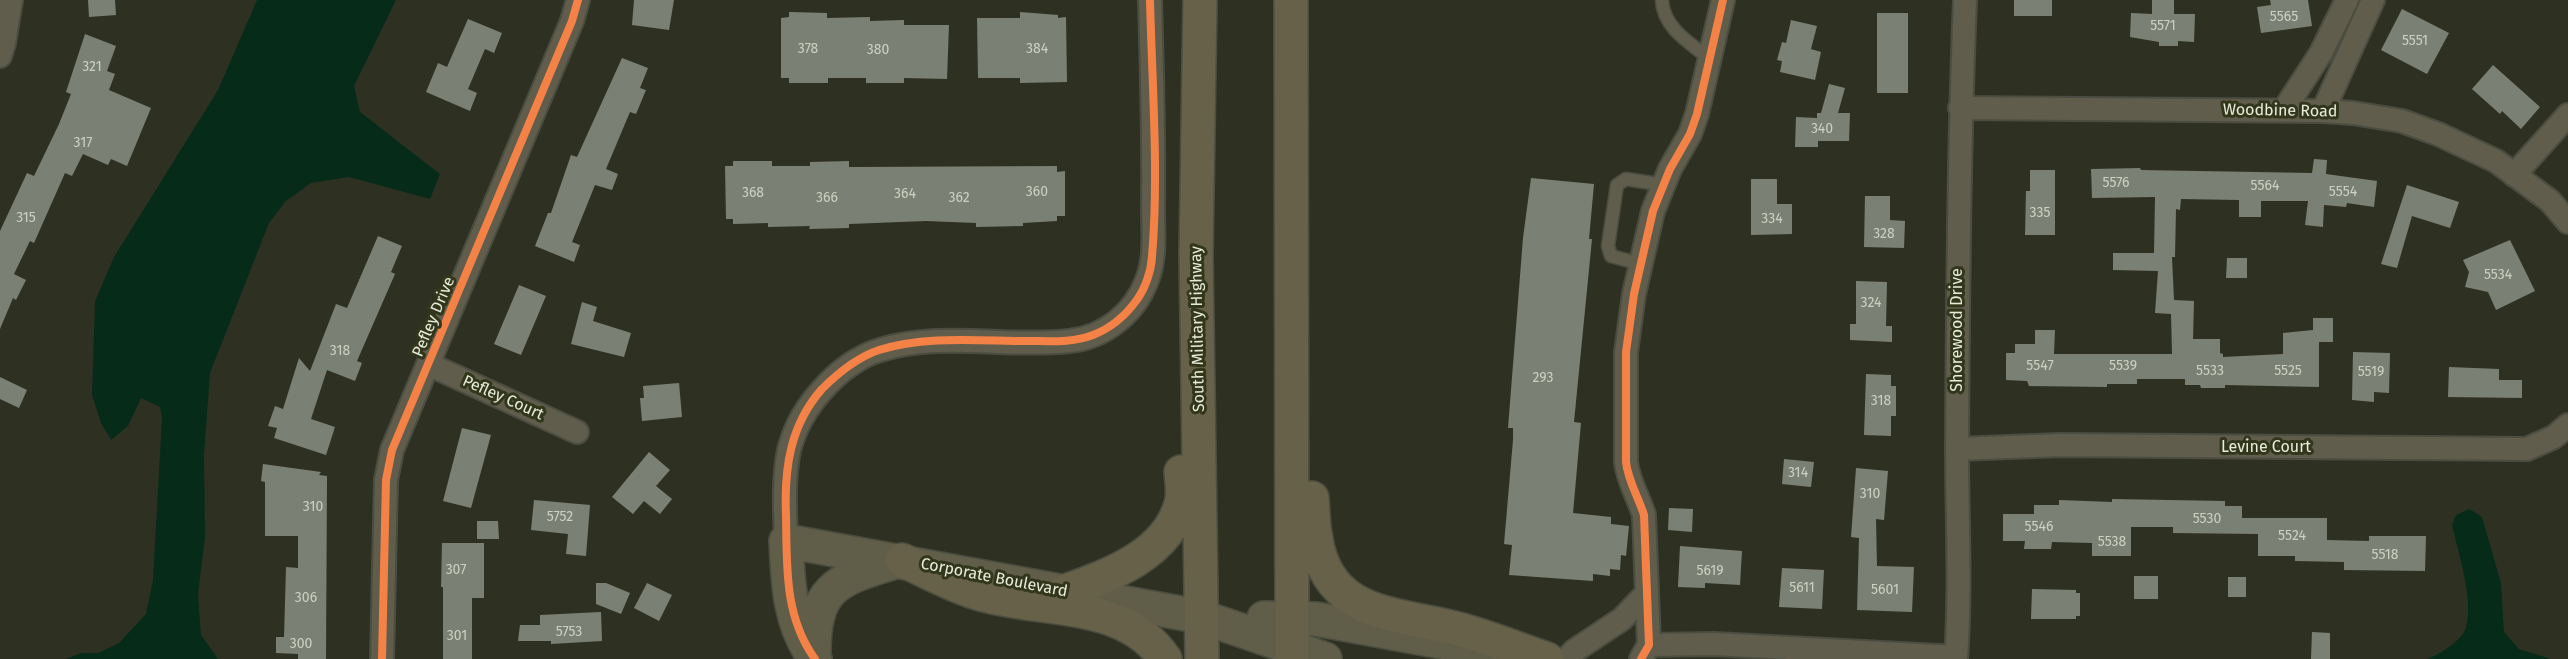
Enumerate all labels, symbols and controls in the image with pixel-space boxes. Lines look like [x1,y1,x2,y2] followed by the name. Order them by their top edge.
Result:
[2270,9,2298,25] house number: 5565
[2150,18,2176,34] house number: 5571
[2402,33,2428,49] house number: 5551
[798,41,818,57] house number: 378
[1026,41,1048,57] house number: 384
[867,42,889,58] house number: 380
[82,59,102,75] house number: 321
[2223,100,2337,122] street label: Woodbine Road
[1811,121,1833,137] house number: 340
[74,135,92,151] house number: 317
[2103,175,2129,191] house number: 5576
[2251,178,2279,194] house number: 5564
[1026,184,1048,200] house number: 360
[2329,184,2357,200] house number: 5554
[742,185,764,201] house number: 368
[894,186,916,202] house number: 364
[816,190,838,206] house number: 366
[948,190,970,206] house number: 362
[2030,205,2050,221] house number: 335
[16,210,36,226] house number: 315
[1761,211,1783,227] house number: 334
[1873,226,1895,242] house number: 328
[1187,246,1209,412] street label: South Military Highway
[2484,267,2512,283] house number: 5534
[1948,268,1968,392] street label: Shorewood Drive
[409,274,459,360] street label: Pefley Drive
[1861,295,1881,311] house number: 324
[330,343,350,359] house number: 318
[2026,358,2054,374] house number: 5547
[2109,358,2137,374] house number: 5539
[2196,363,2224,379] house number: 5533
[2274,363,2302,379] house number: 5525
[2358,364,2384,380] house number: 5519
[1533,370,1553,386] house number: 293
[459,372,547,424] street label: Pefley Court
[1871,393,1891,409] house number: 318
[2221,438,2311,458] street label: Levine Court
[1788,465,1808,481] house number: 314
[1860,486,1880,502] house number: 310
[303,499,323,515] house number: 310
[547,509,573,525] house number: 5752
[2193,511,2221,527] house number: 5530
[2025,519,2053,535] house number: 5546
[2278,528,2306,544] house number: 5524
[2098,534,2126,550] house number: 5538
[2371,547,2399,563] house number: 5518
[919,554,1069,602] street label: Corporate Boulevard
[446,562,466,578] house number: 307
[1696,563,1724,579] house number: 5619
[1789,580,1815,596] house number: 5611
[1871,582,1899,598] house number: 5601
[295,590,317,606] house number: 306
[556,624,582,640] house number: 5753
[447,628,467,644] house number: 301
[290,636,312,652] house number: 300

